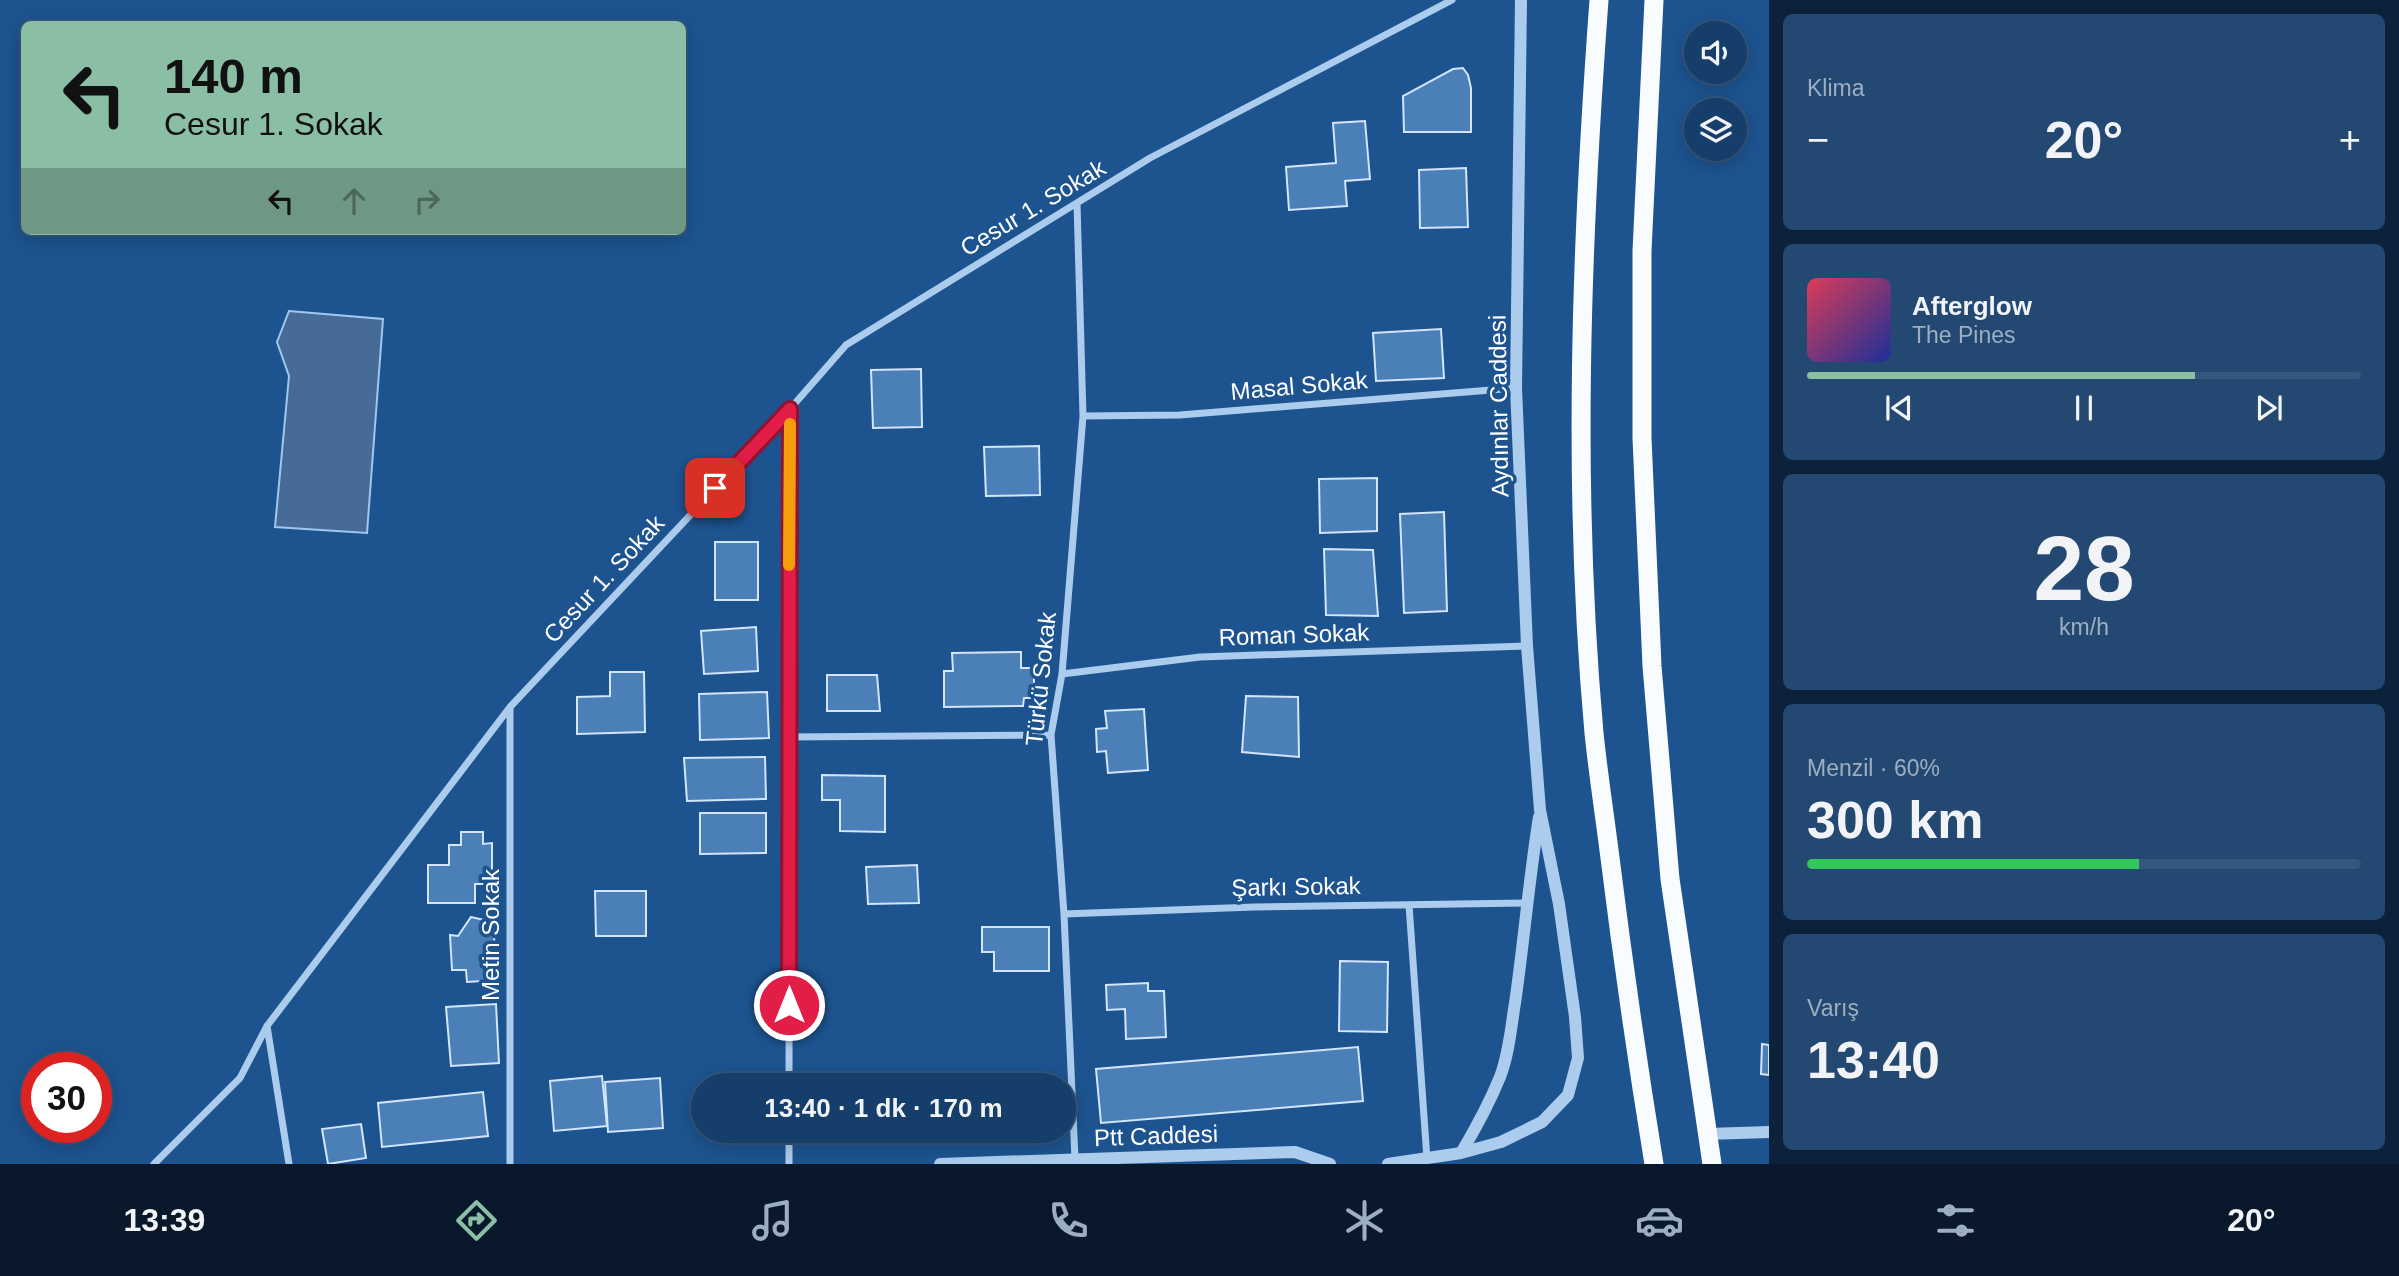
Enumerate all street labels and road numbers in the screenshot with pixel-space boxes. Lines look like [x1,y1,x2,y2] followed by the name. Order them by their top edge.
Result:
[955,153,1111,261] street label: Cesur 1. Sokak
[1483,315,1514,497] street label: Aydınlar Caddesi
[1229,366,1370,405] street label: Masal Sokak
[538,509,670,648] street label: Cesur 1. Sokak
[1020,610,1061,747] street label: Türkü Sokak
[1218,618,1371,651] street label: Roman Sokak
[477,868,504,1001] street label: Metin Sokak
[1231,872,1362,901] street label: Şarkı Sokak
[1094,1120,1218,1151] street label: Ptt Caddesi

